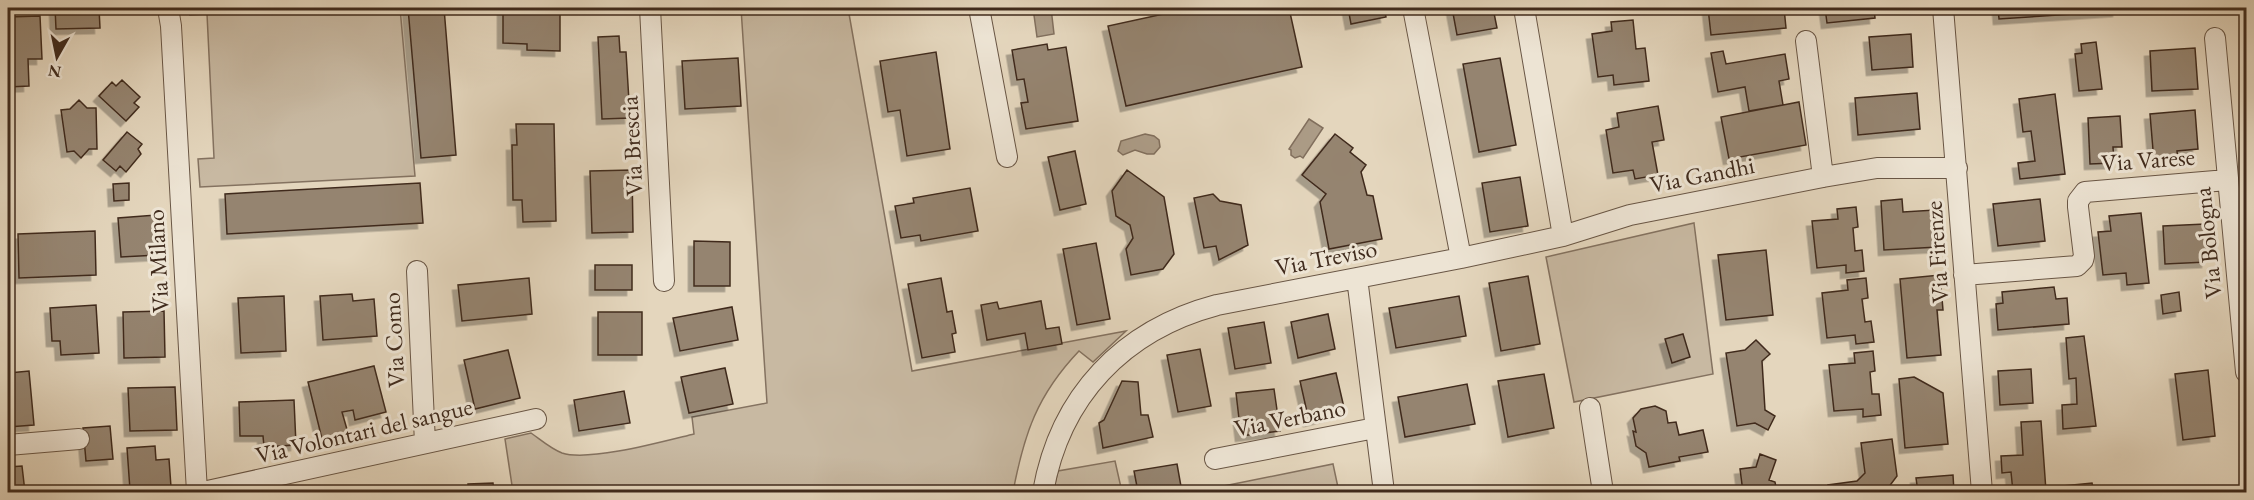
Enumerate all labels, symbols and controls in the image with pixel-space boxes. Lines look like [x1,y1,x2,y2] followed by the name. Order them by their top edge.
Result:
[27,27,87,87] north arrow
[47,60,63,83] text: N
[613,95,650,197] street label: Via Brescia
[2100,141,2196,178] street label: Via Varese
[1647,149,1757,200] street label: Via Gandhi
[2186,185,2229,300] street label: Via Bologna
[1917,200,1956,304] street label: Via Firenze
[139,209,176,313] street label: Via Milano
[1272,232,1380,283] street label: Via Treviso
[376,291,411,388] street label: Via Como
[252,390,475,471] street label: Via Volontari del sangue
[1231,391,1348,444] street label: Via Verbano

